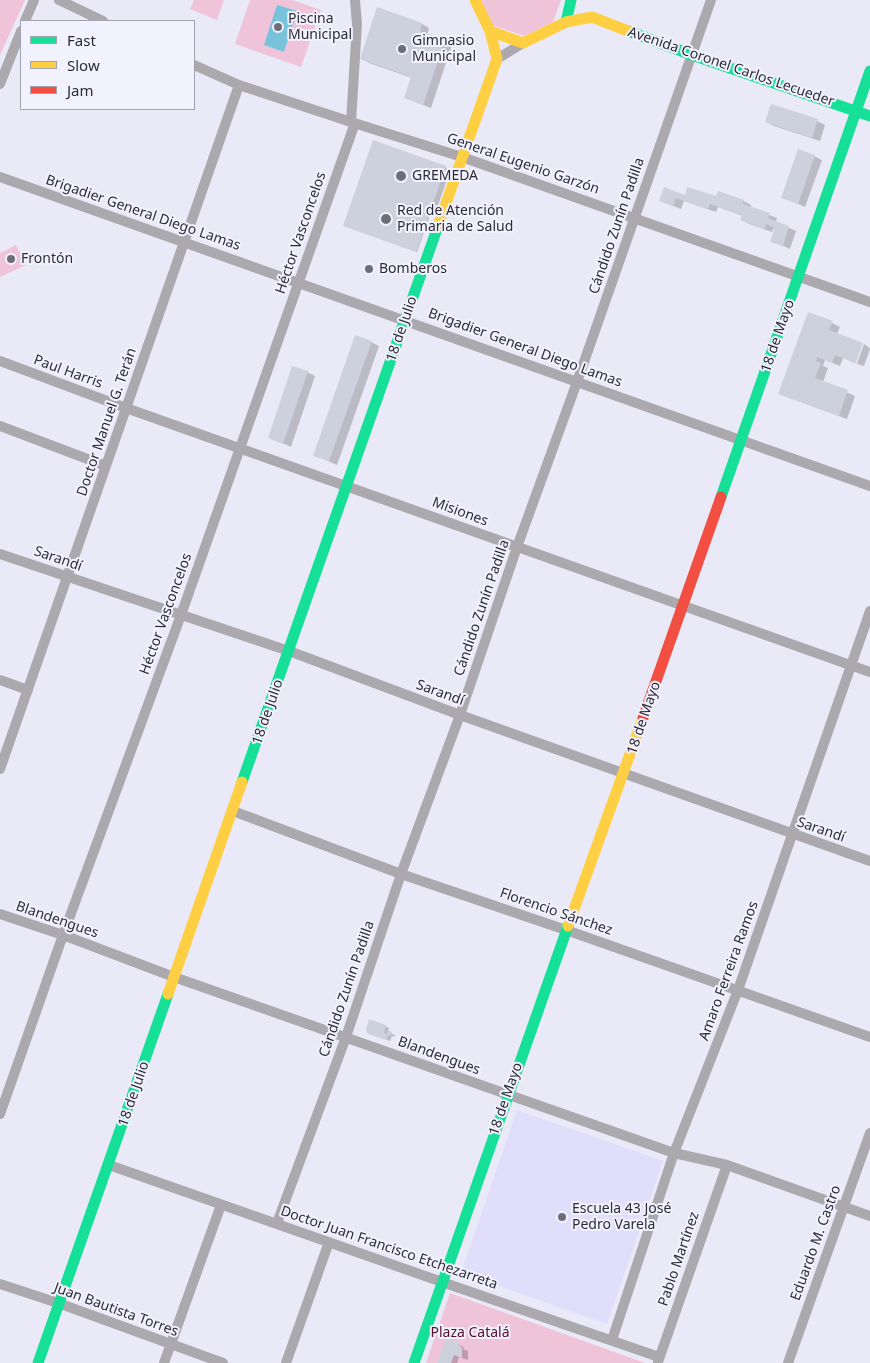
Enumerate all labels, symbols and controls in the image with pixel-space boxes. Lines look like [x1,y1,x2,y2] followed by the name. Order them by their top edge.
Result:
[288,11,352,44] place label: Piscina Municipal
[20,20,195,110] legend
[272,21,284,33] marker: Piscina Municipal
[626,24,836,110] street label: Avenida Coronel Carlos Lecueder
[67,30,96,50] text: Fast
[412,33,476,65] place label: Gimnasio Municipal
[396,43,408,55] marker: Gimnasio Municipal
[67,55,100,75] text: Slow
[67,80,94,100] text: Jam
[445,130,601,198] street label: General Eugenio Garzón
[586,156,648,296] street label: Cándido Zunín Padilla
[412,168,478,184] place label: GREMEDA
[394,169,408,183] marker: GREMEDA
[272,170,330,296] street label: Héctor Vasconcelos
[43,172,243,254] street label: Brigadier General Diego Lamas
[397,203,513,236] place label: Red de Atención Primaria de Salud
[379,212,393,226] marker: Red de Atención Primaria de Salud
[21,251,73,267] place label: Frontón
[5,253,17,265] marker: Frontón
[379,261,447,277] place label: Bomberos
[363,263,375,275] marker: Bomberos
[383,294,421,364] street label: 18 de Julio
[758,297,798,375] street label: 18 de Mayo
[426,305,624,391] street label: Brigadier General Diego Lamas
[74,346,140,498] street label: Doctor Manuel G. Terán
[31,352,105,392] street label: Paul Harris
[430,494,490,530] street label: Misiones
[451,538,513,678] street label: Cándido Zunín Padilla
[32,543,84,575] street label: Sarandí
[136,551,196,677] street label: Héctor Vasconcelos
[249,677,287,747] street label: 18 de Julio
[414,677,466,709] street label: Sarandí
[624,679,664,757] street label: 18 de Mayo
[795,814,847,846] street label: Sarandí
[498,885,614,939] street label: Florencio Sánchez
[13,898,101,942] street label: Blandengues
[696,899,762,1043] street label: Amaro Ferreira Ramos
[316,919,378,1059] street label: Cándido Zunín Padilla
[396,1033,482,1079] street label: Blandengues
[115,1059,153,1129] street label: 18 de Julio
[486,1060,526,1138] street label: 18 de Mayo
[787,1183,845,1303] street label: Eduardo M. Castro
[572,1201,671,1234] place label: Escuela 43 José Pedro Varela
[278,1203,500,1293] street label: Doctor Juan Francisco Etchezarreta
[655,1210,703,1308] street label: Pablo Martínez
[556,1211,568,1223] marker: Escuela 43 José Pedro Varela
[51,1280,181,1340] street label: Juan Bautista Torres
[430,1325,510,1341] park label: Plaza Catalá

